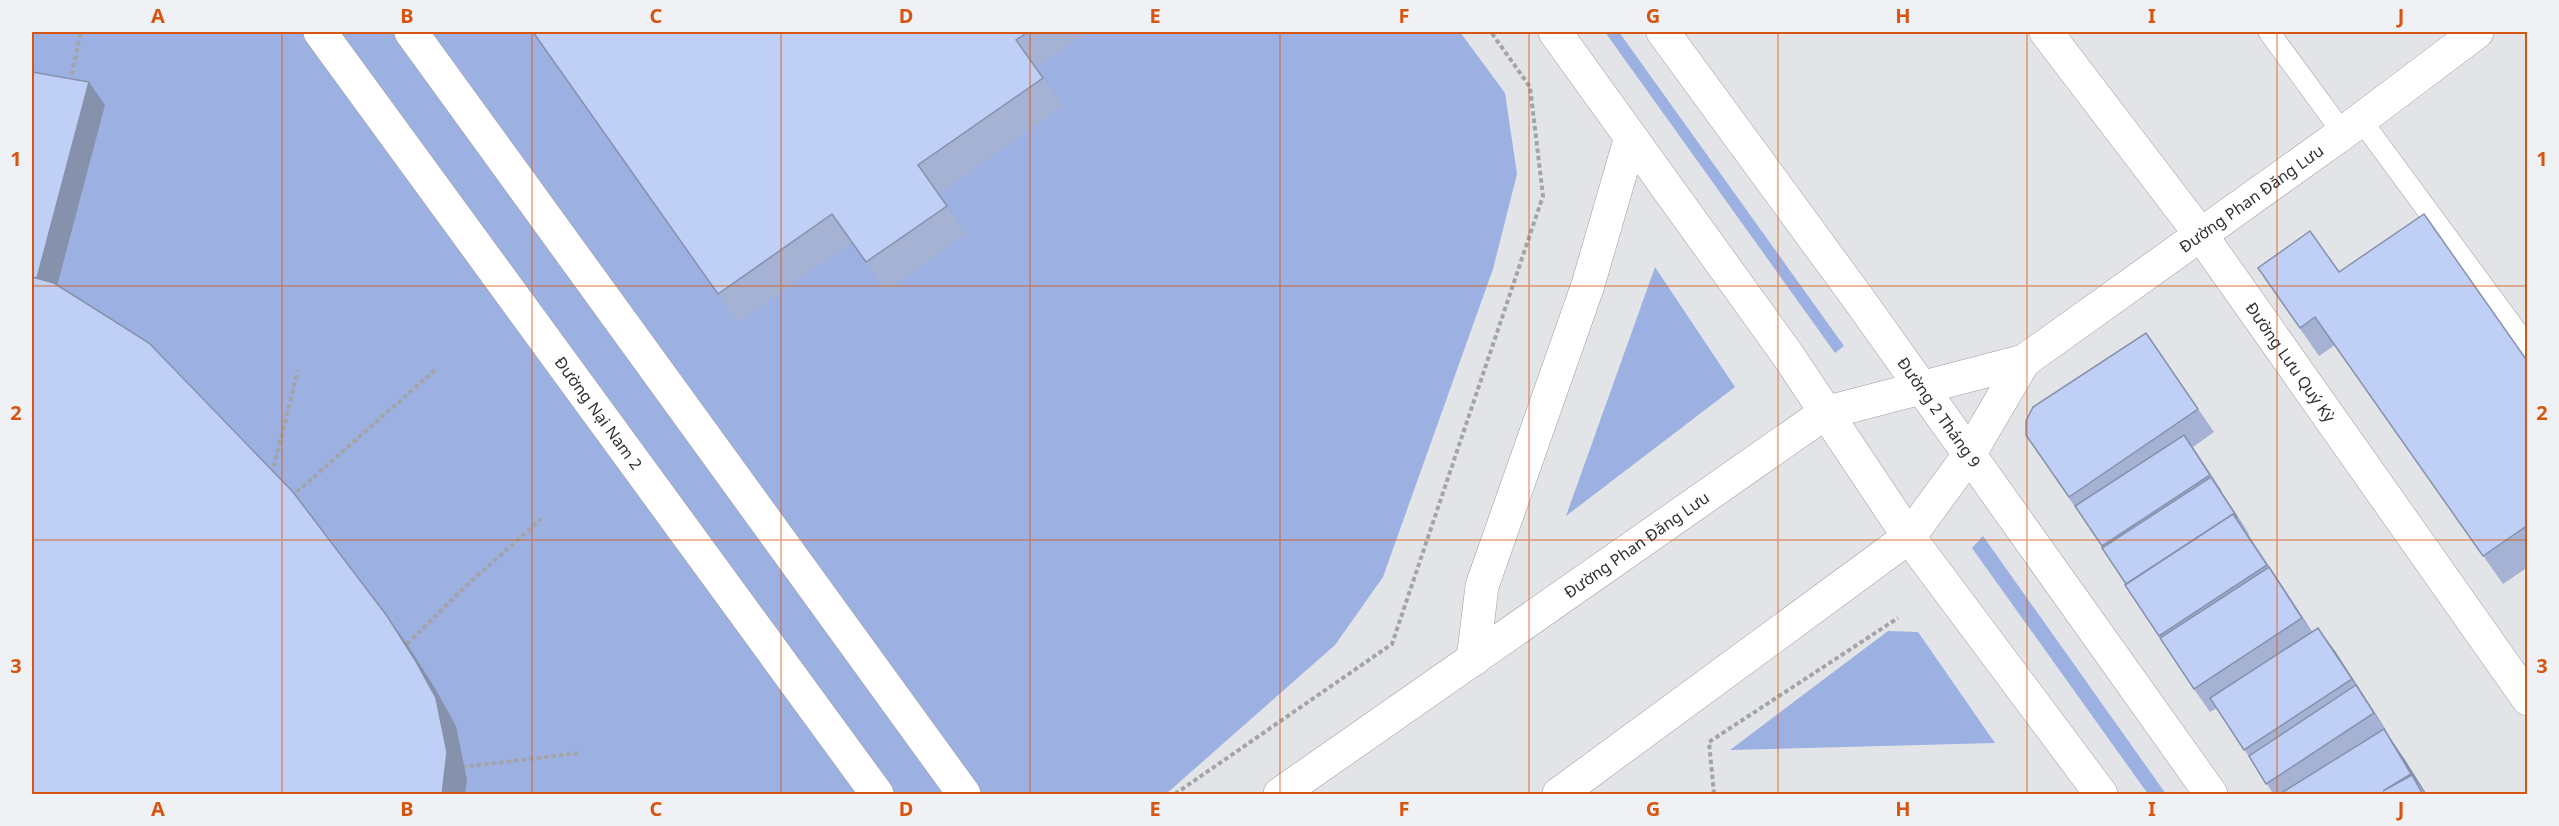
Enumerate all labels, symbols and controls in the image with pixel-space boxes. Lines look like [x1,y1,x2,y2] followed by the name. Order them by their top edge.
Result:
[151,2,165,29] text: A
[400,2,414,29] text: B
[650,2,663,29] text: C
[899,2,913,29] text: D
[1149,2,1161,29] text: E
[1399,2,1409,29] text: F
[1646,2,1660,29] text: G
[1895,2,1911,29] text: H
[2148,2,2156,29] text: I
[2396,2,2404,29] text: J
[2175,139,2328,258] street label: Đường Phan Đăng Lưu
[10,145,22,172] text: 1
[2536,145,2548,172] text: 1
[2241,298,2341,427] street label: Đường Lưu Quý Kỳ
[550,352,647,474] street label: Đường Nại Nam 2
[1892,353,1986,472] street label: Đường 2 Tháng 9
[10,399,22,426] text: 2
[2536,399,2548,426] text: 2
[1560,486,1714,603] street label: Đường Phan Đăng Lưu
[10,652,22,679] text: 3
[2536,652,2548,679] text: 3
[151,795,165,822] text: A
[400,795,414,822] text: B
[650,795,663,822] text: C
[899,795,913,822] text: D
[1149,795,1161,822] text: E
[1399,795,1409,822] text: F
[1646,795,1660,822] text: G
[1895,795,1911,822] text: H
[2148,795,2156,822] text: I
[2396,795,2404,822] text: J

